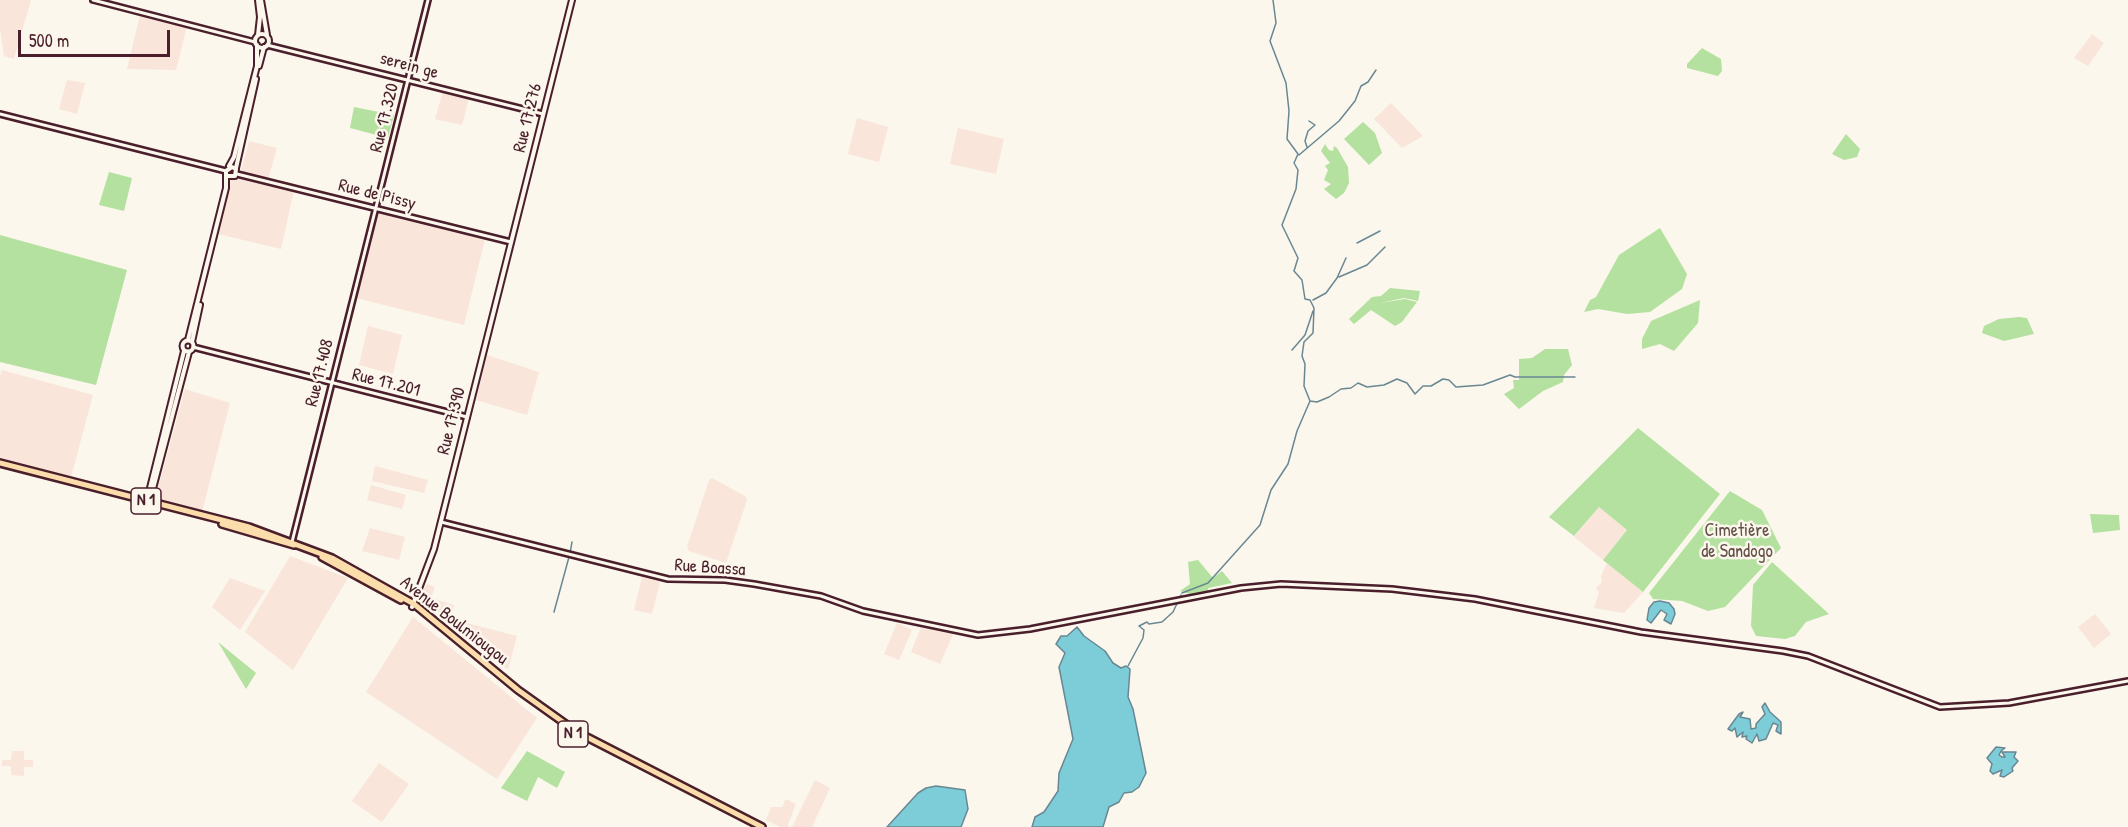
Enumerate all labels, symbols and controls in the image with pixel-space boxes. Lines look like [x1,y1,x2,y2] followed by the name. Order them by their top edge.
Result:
[21,18,172,56] scale bar
[29,28,69,53] text: 500 m
[377,48,441,84] street label: serein ge
[366,81,404,155] street label: Rue 17.320
[509,81,547,155] street label: Rue 17.276
[336,175,418,215] street label: Rue de Pissy
[301,337,339,409] street label: Rue 17.408
[350,364,422,402] street label: Rue 17.201
[433,385,471,457] street label: Rue 17.390
[131,488,161,514] road number: N 1
[1701,520,1773,562] park label: Cimetière de Sandogo
[674,555,746,581] street label: Rue Boassa
[396,572,512,670] street label: Avenue Boulmiougou
[558,721,588,747] road number: N 1

